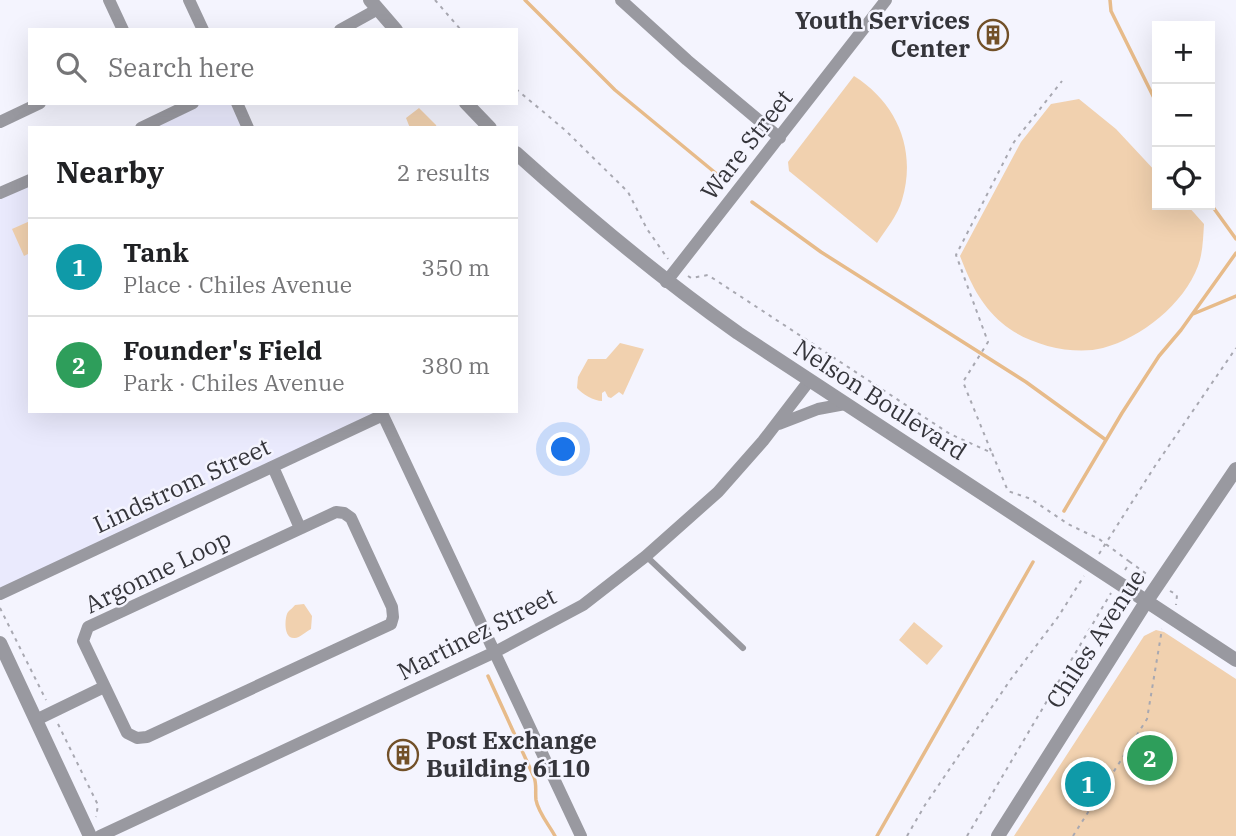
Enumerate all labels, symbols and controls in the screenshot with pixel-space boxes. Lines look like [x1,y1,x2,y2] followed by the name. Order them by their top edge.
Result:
[795,4,970,64] place label: Youth Services Center
[976,18,1010,52] building icon: Youth Services Center
[1152,21,1215,210] map controls
[1152,21,1215,84] button: +
[28,28,518,105] search box
[52,48,90,86] icon: search
[108,50,254,84] text: Search here
[693,83,799,206] street label: Ware Street
[1152,84,1215,147] button: −
[1152,147,1215,210] button: locate
[56,152,164,191] text: Nearby
[397,157,490,187] text: 2 results
[123,235,189,269] text: Tank
[72,252,86,282] text: 1
[421,252,490,282] text: 350 m
[123,269,352,299] text: Place · Chiles Avenue
[788,331,973,467] street label: Nelson Boulevard
[123,333,322,367] text: Founder's Field
[72,350,86,380] text: 2
[421,350,490,380] text: 380 m
[123,367,345,397] text: Park · Chiles Avenue
[88,430,275,540] street label: Lindstrom Street
[546,432,580,466] your location
[79,522,236,620] street label: Argonne Loop
[1038,563,1152,714] street label: Chiles Avenue
[392,579,561,687] street label: Martinez Street
[426,724,597,784] place label: Post Exchange Building 6110
[1127,732,1173,784] pin: 2
[386,738,420,772] building icon: Post Exchange Building 6110
[1065,758,1111,810] pin: 1

